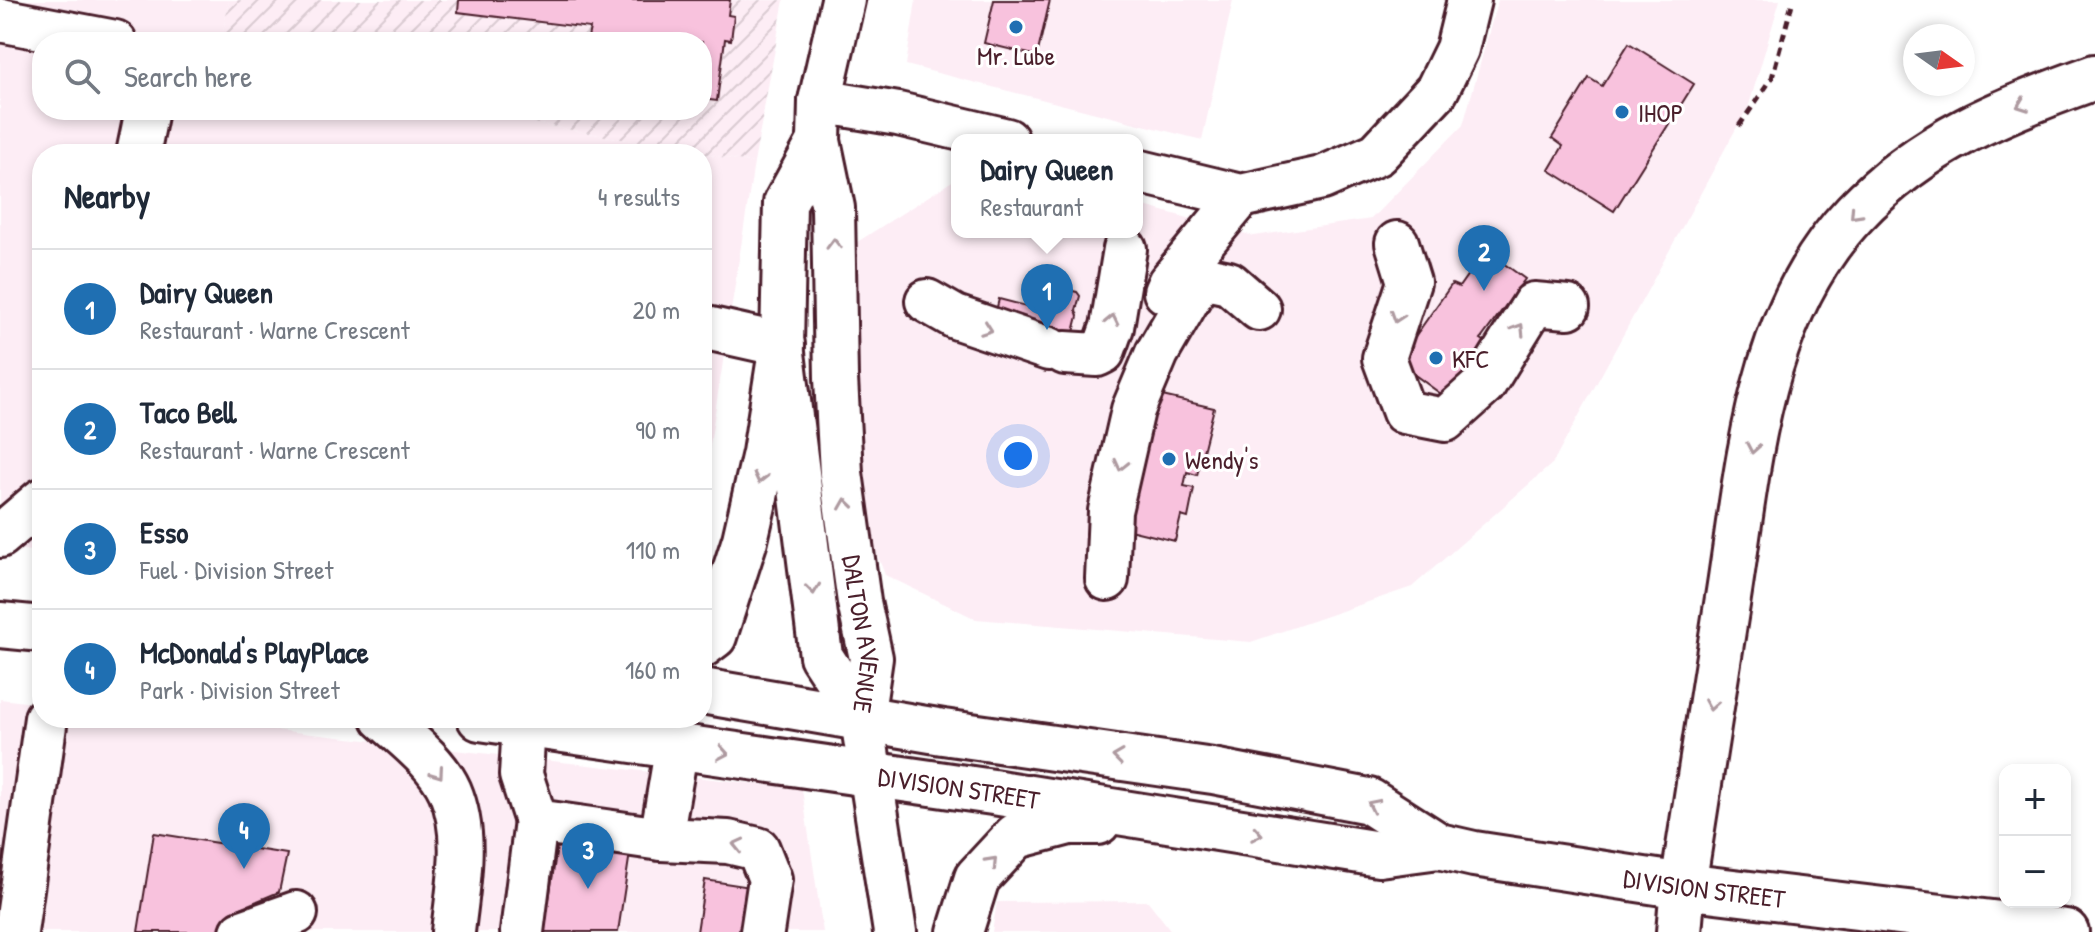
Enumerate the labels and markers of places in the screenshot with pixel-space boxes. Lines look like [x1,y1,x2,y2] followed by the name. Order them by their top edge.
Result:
[1007,18,1025,36] marker: Mr. Lube
[977,38,1055,73] place label: Mr. Lube
[1638,95,1683,130] place label: IHOP
[1613,103,1631,121] marker: IHOP
[1458,225,1510,291] pin: 2
[1021,264,1073,330] pin: 1
[1452,341,1490,376] place label: KFC
[1427,349,1445,367] marker: KFC
[1185,442,1259,477] place label: Wendy's
[1160,450,1178,468] marker: Wendy's
[218,803,270,869] pin: 4
[562,823,614,889] pin: 3

